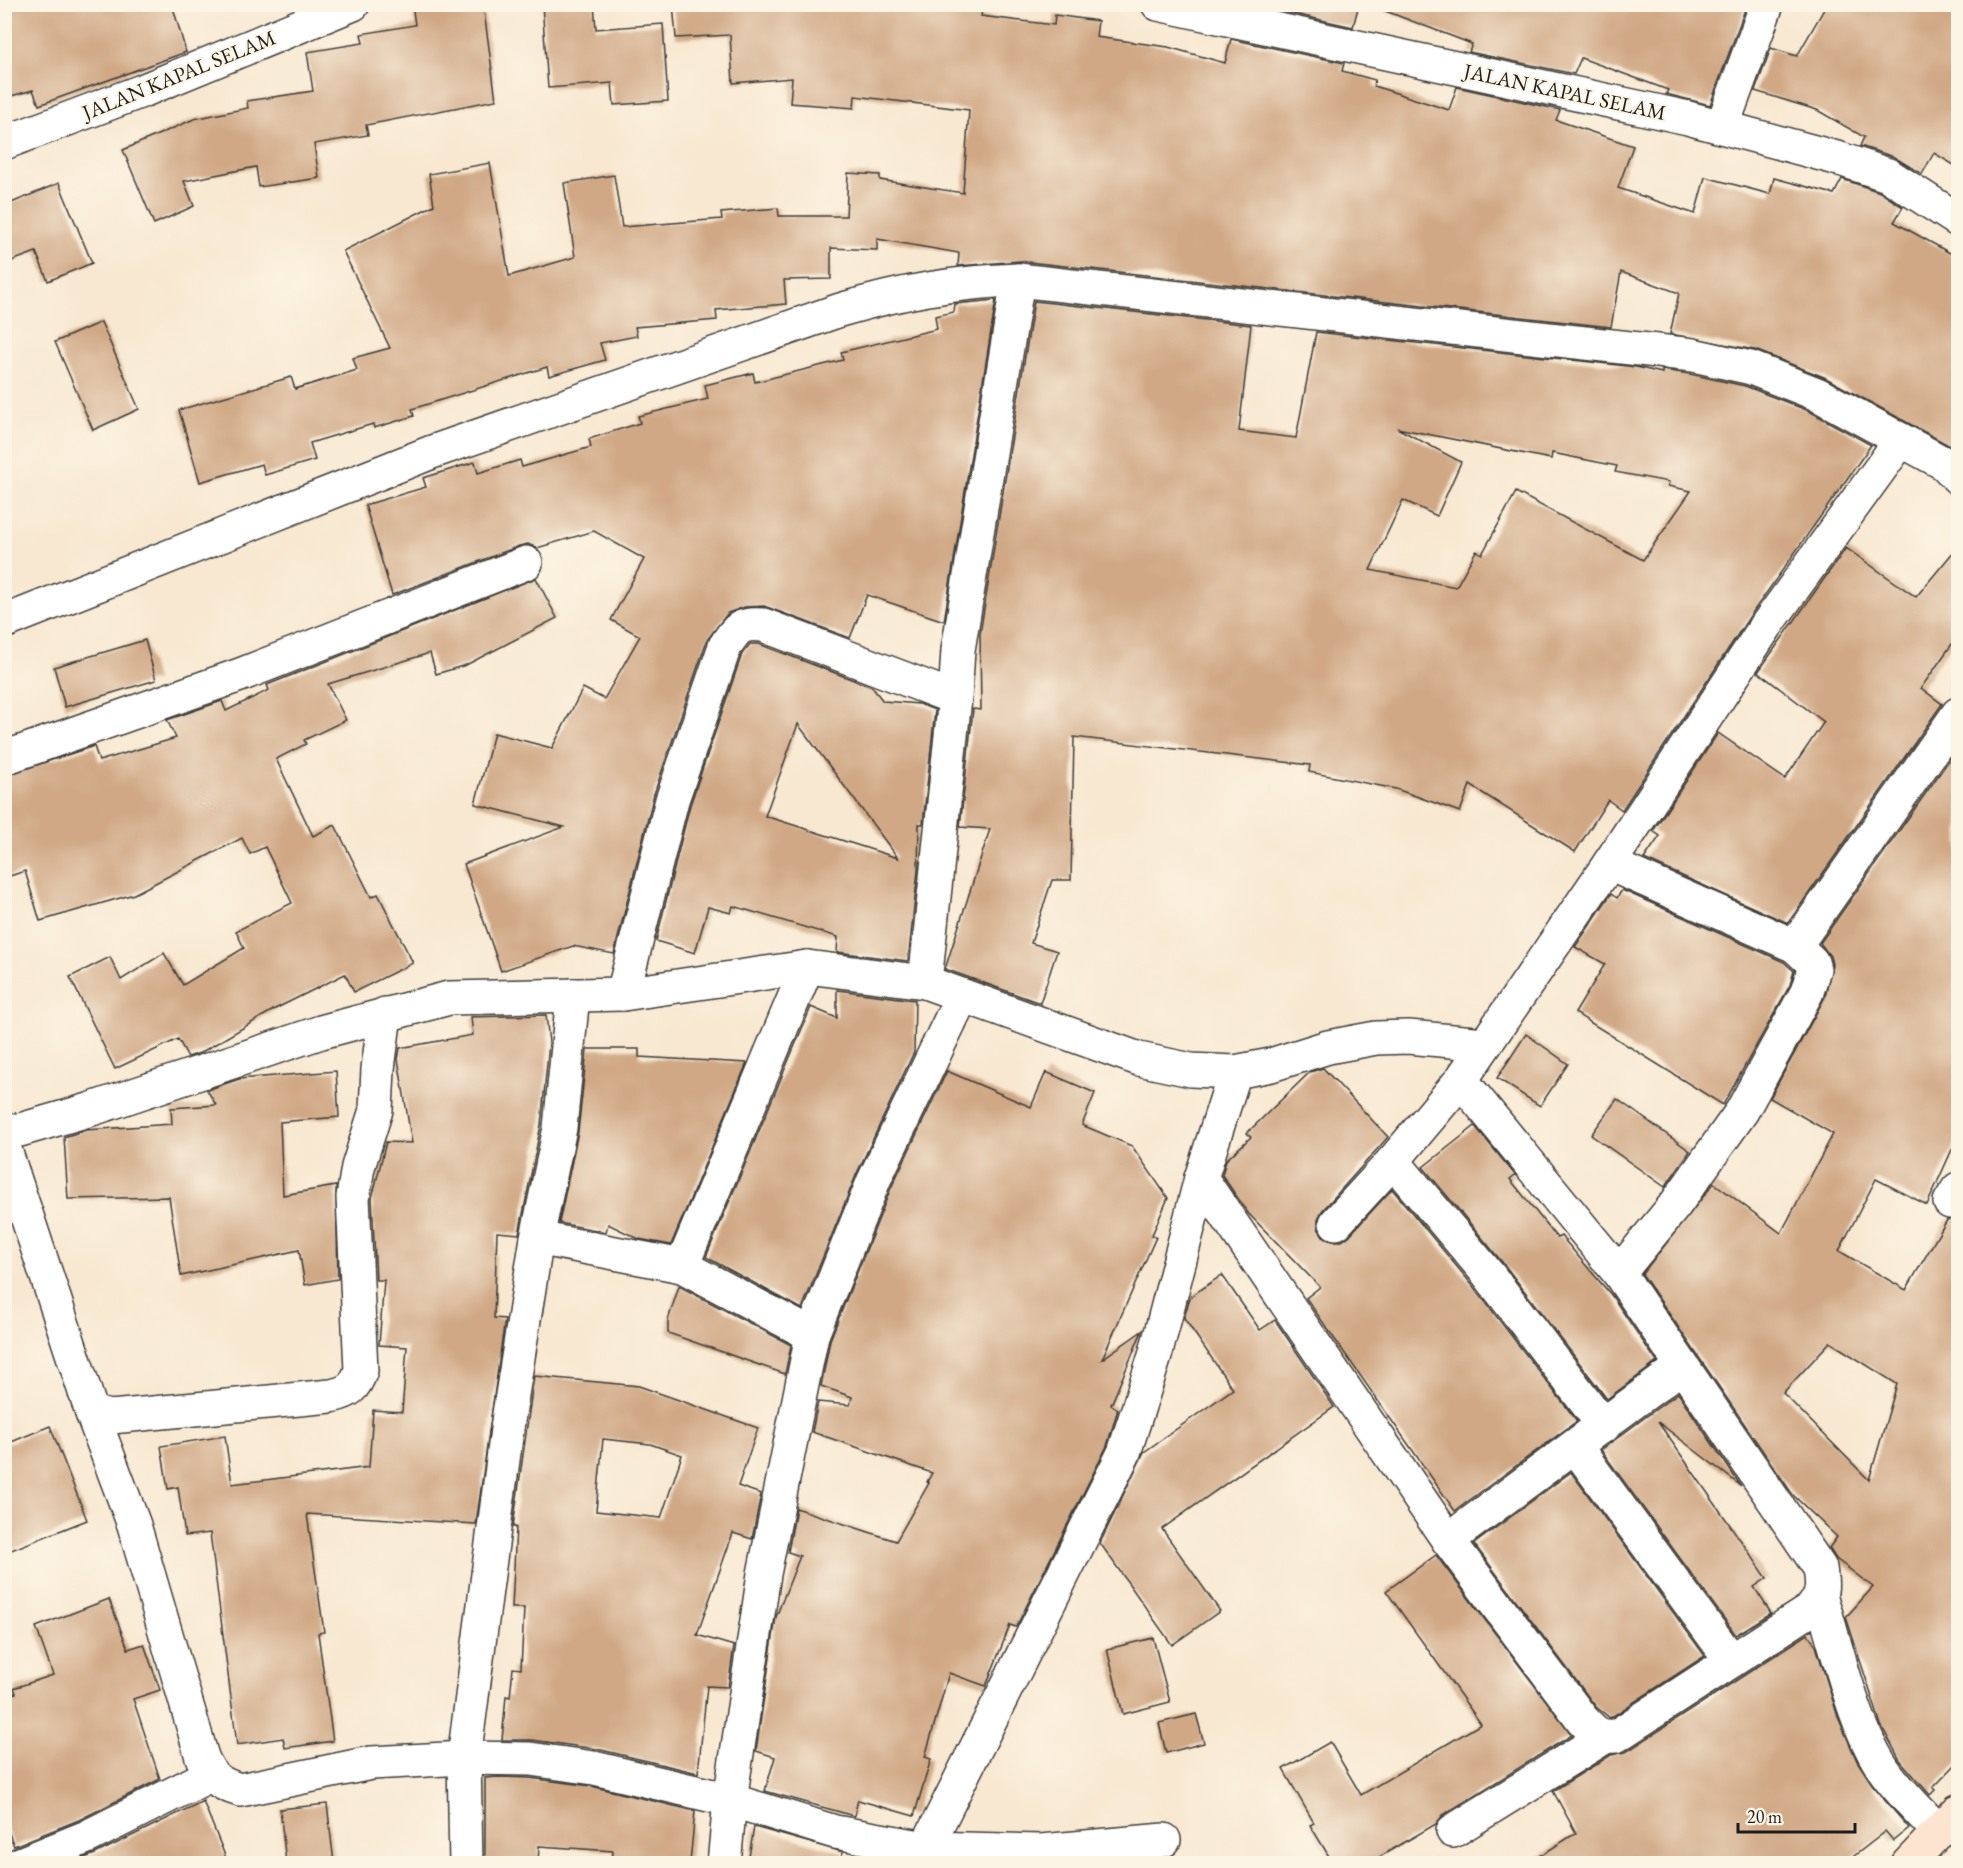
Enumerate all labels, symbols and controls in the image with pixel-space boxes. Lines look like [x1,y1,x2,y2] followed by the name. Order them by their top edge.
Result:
[76,23,280,126] street label: JALAN KAPAL SELAM
[1460,56,1669,126] street label: JALAN KAPAL SELAM
[1738,1796,1855,1834] scale bar
[1747,1805,1782,1828] text: 20 m

